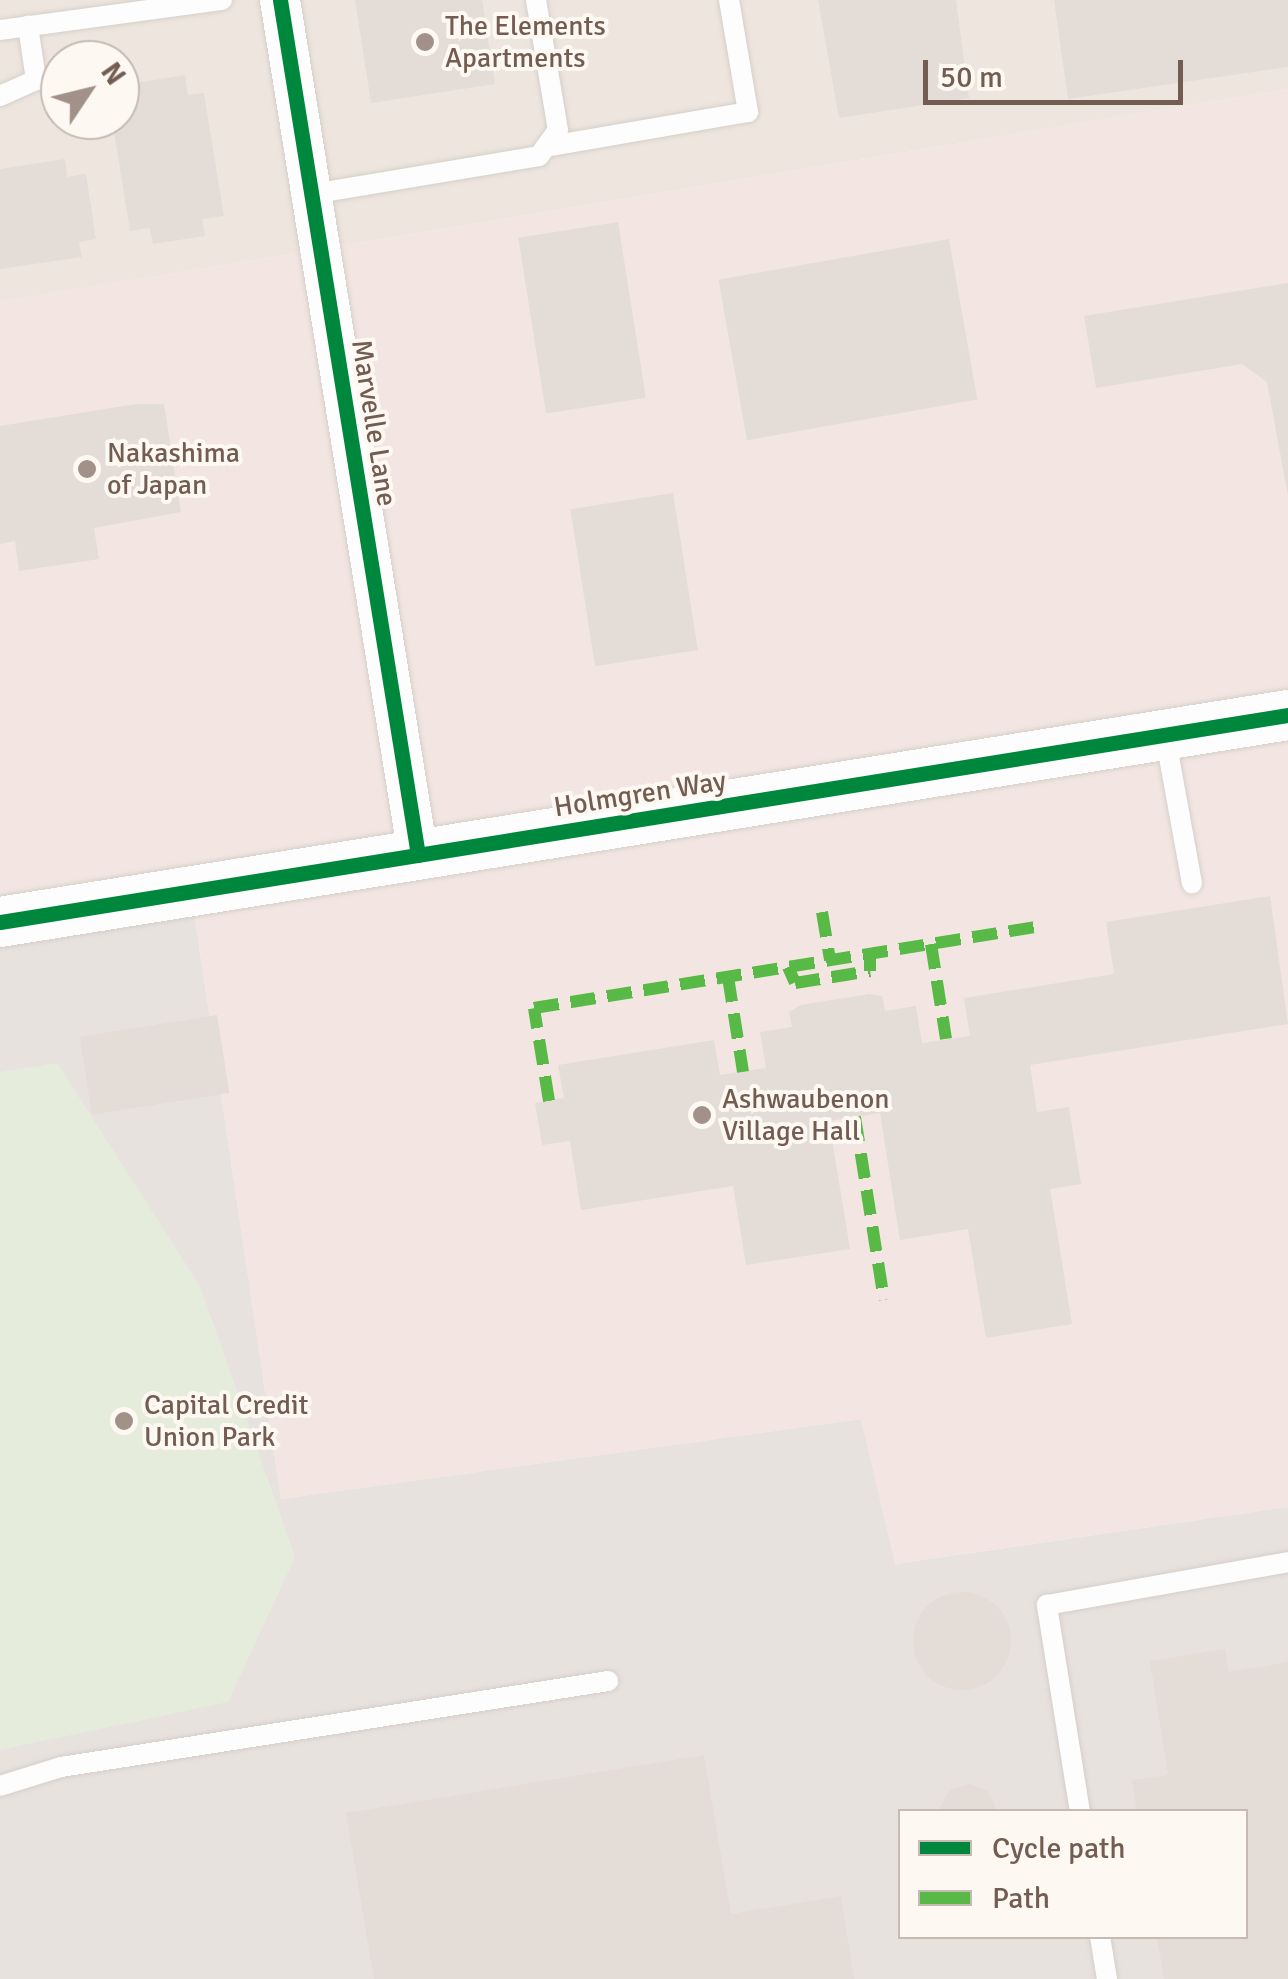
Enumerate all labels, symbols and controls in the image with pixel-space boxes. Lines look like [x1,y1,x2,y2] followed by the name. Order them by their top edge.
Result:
[445,9,606,75] place label: The Elements Apartments
[414,31,436,53] marker: The Elements Apartments
[40,40,140,140] north arrow
[928,40,1188,102] scale bar
[93,56,132,92] text: N
[940,59,1003,96] text: 50 m
[344,337,404,509] street label: Marvelle Lane
[107,436,240,502] place label: Nakashima of Japan
[76,458,98,480] marker: Nakashima of Japan
[552,764,728,824] street label: Holmgren Way
[722,1082,890,1148] place label: Ashwaubenon Village Hall
[691,1104,713,1126] marker: Ashwaubenon Village Hall
[144,1388,308,1454] place label: Capital Credit Union Park
[113,1410,135,1432] marker: Capital Credit Union Park
[898,1809,1248,1939] legend
[992,1830,1126,1867] text: Cycle path
[992,1880,1050,1917] text: Path

